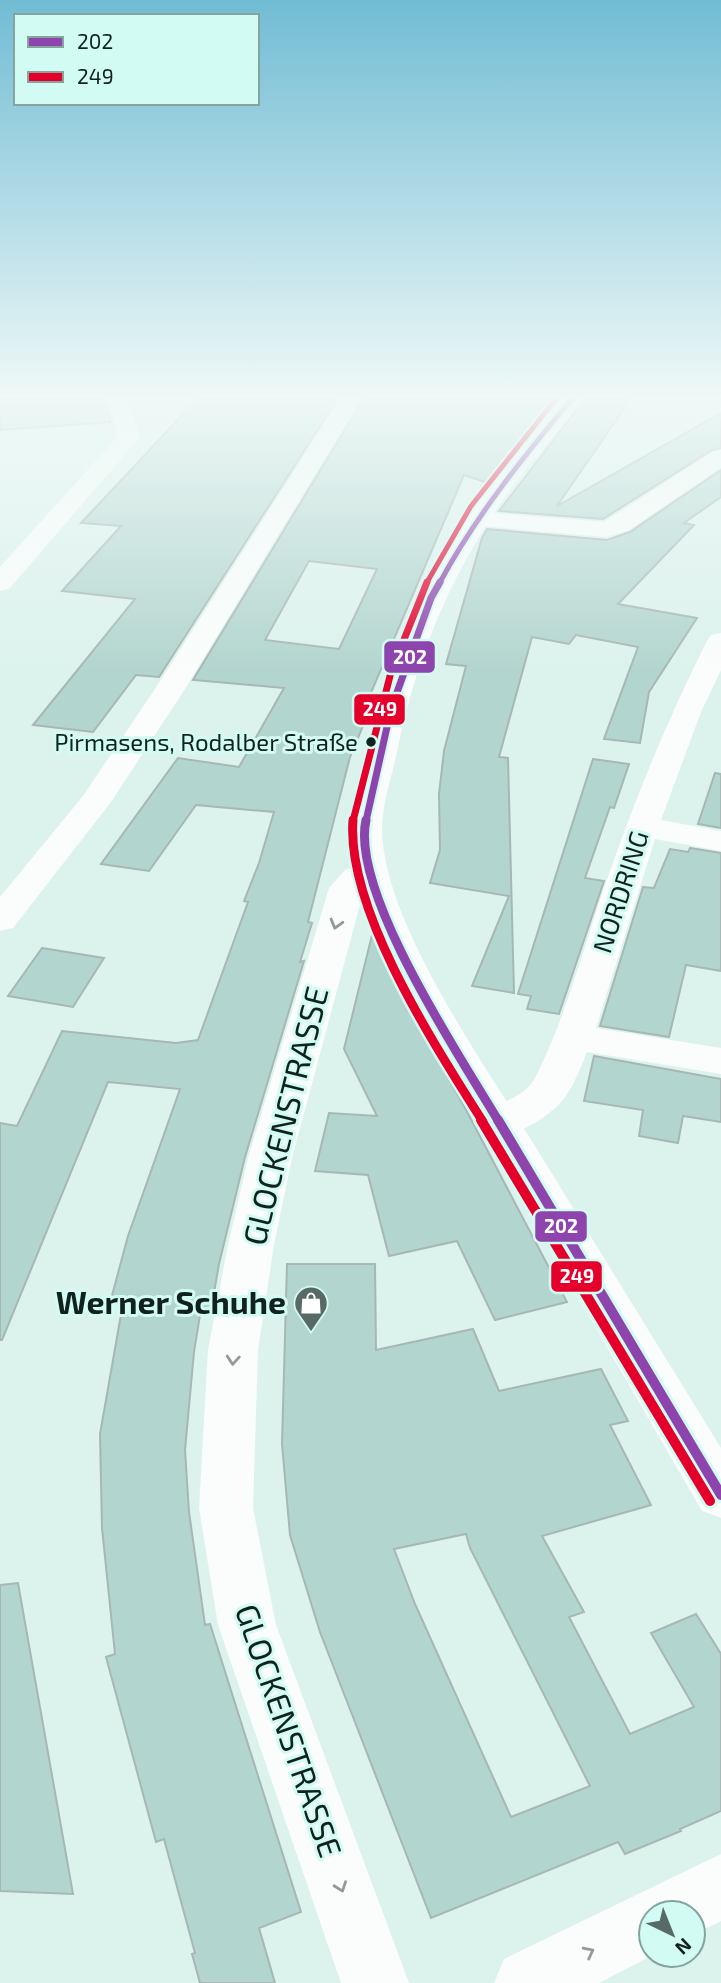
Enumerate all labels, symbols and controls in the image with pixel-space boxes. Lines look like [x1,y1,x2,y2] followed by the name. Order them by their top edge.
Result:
[14,14,259,105] legend
[77,28,113,53] text: 202
[77,63,114,88] text: 249
[383,640,436,674] line badge: 202
[393,645,427,668] text: 202
[353,693,406,726] line badge: 249
[363,697,397,720] text: 249
[54,727,358,756] place label: Pirmasens, Rodalber Straße
[364,735,378,749] marker: Pirmasens, Rodalber Straße
[585,827,654,957] street label: NORDRING
[330,918,345,930] one-way arrow
[234,982,335,1249] street label: GLOCKENSTRASSE
[534,1210,588,1243] line badge: 202
[544,1214,578,1237] text: 202
[550,1260,603,1293] line badge: 249
[560,1264,594,1287] text: 249
[56,1282,286,1320] place label: Werner Schuhe
[292,1284,330,1333] shop icon: Werner Schuhe
[226,1354,241,1365] one-way arrow
[229,1599,351,1862] street label: GLOCKENSTRASSE
[333,1881,347,1893] one-way arrow
[637,1899,707,1969] north arrow
[671,1934,697,1960] text: N
[582,1947,594,1961] one-way arrow

